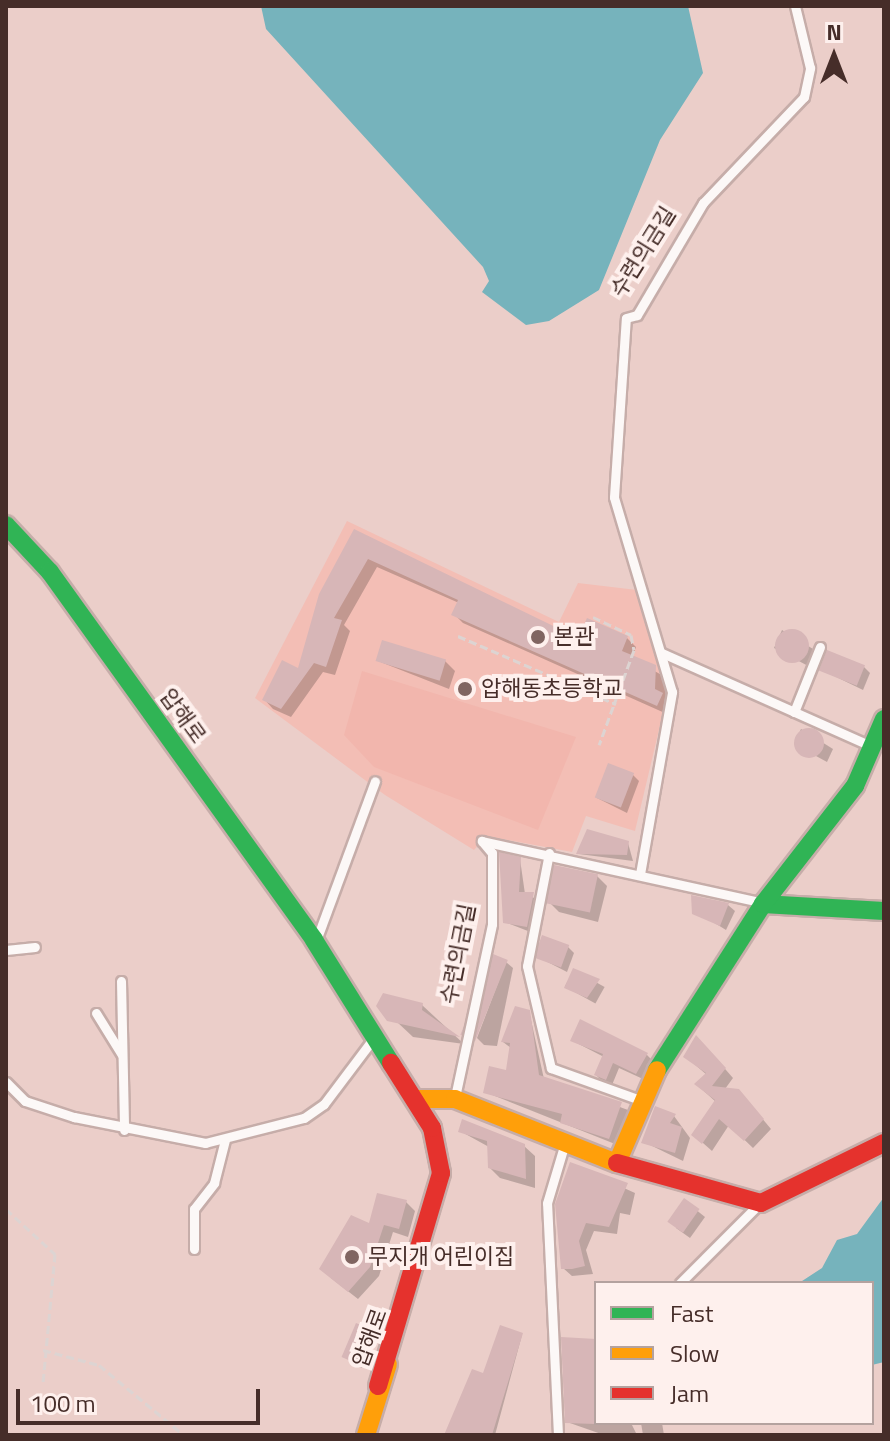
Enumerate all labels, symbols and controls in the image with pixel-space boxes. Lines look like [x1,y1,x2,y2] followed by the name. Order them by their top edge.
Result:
[826,15,842,49] text: N
[794,16,874,96] north arrow
[605,202,681,302] street label: 수련의금길
[554,624,594,650] place label: 본관
[529,628,547,646] marker: 본관
[481,676,623,702] place label: 압해동초등학교
[456,680,474,698] marker: 압해동초등학교
[154,684,212,748] street label: 압해로
[435,902,481,1006] street label: 수련의금길
[368,1244,515,1270] place label: 무지개 어린이집
[343,1248,361,1266] marker: 무지개 어린이집
[594,1281,874,1425] legend
[670,1295,713,1331] text: Fast
[347,1305,393,1371] street label: 압해로
[670,1335,719,1371] text: Slow
[20,1373,264,1423] scale bar
[670,1375,709,1411] text: Jam
[30,1385,96,1421] text: 100 m

